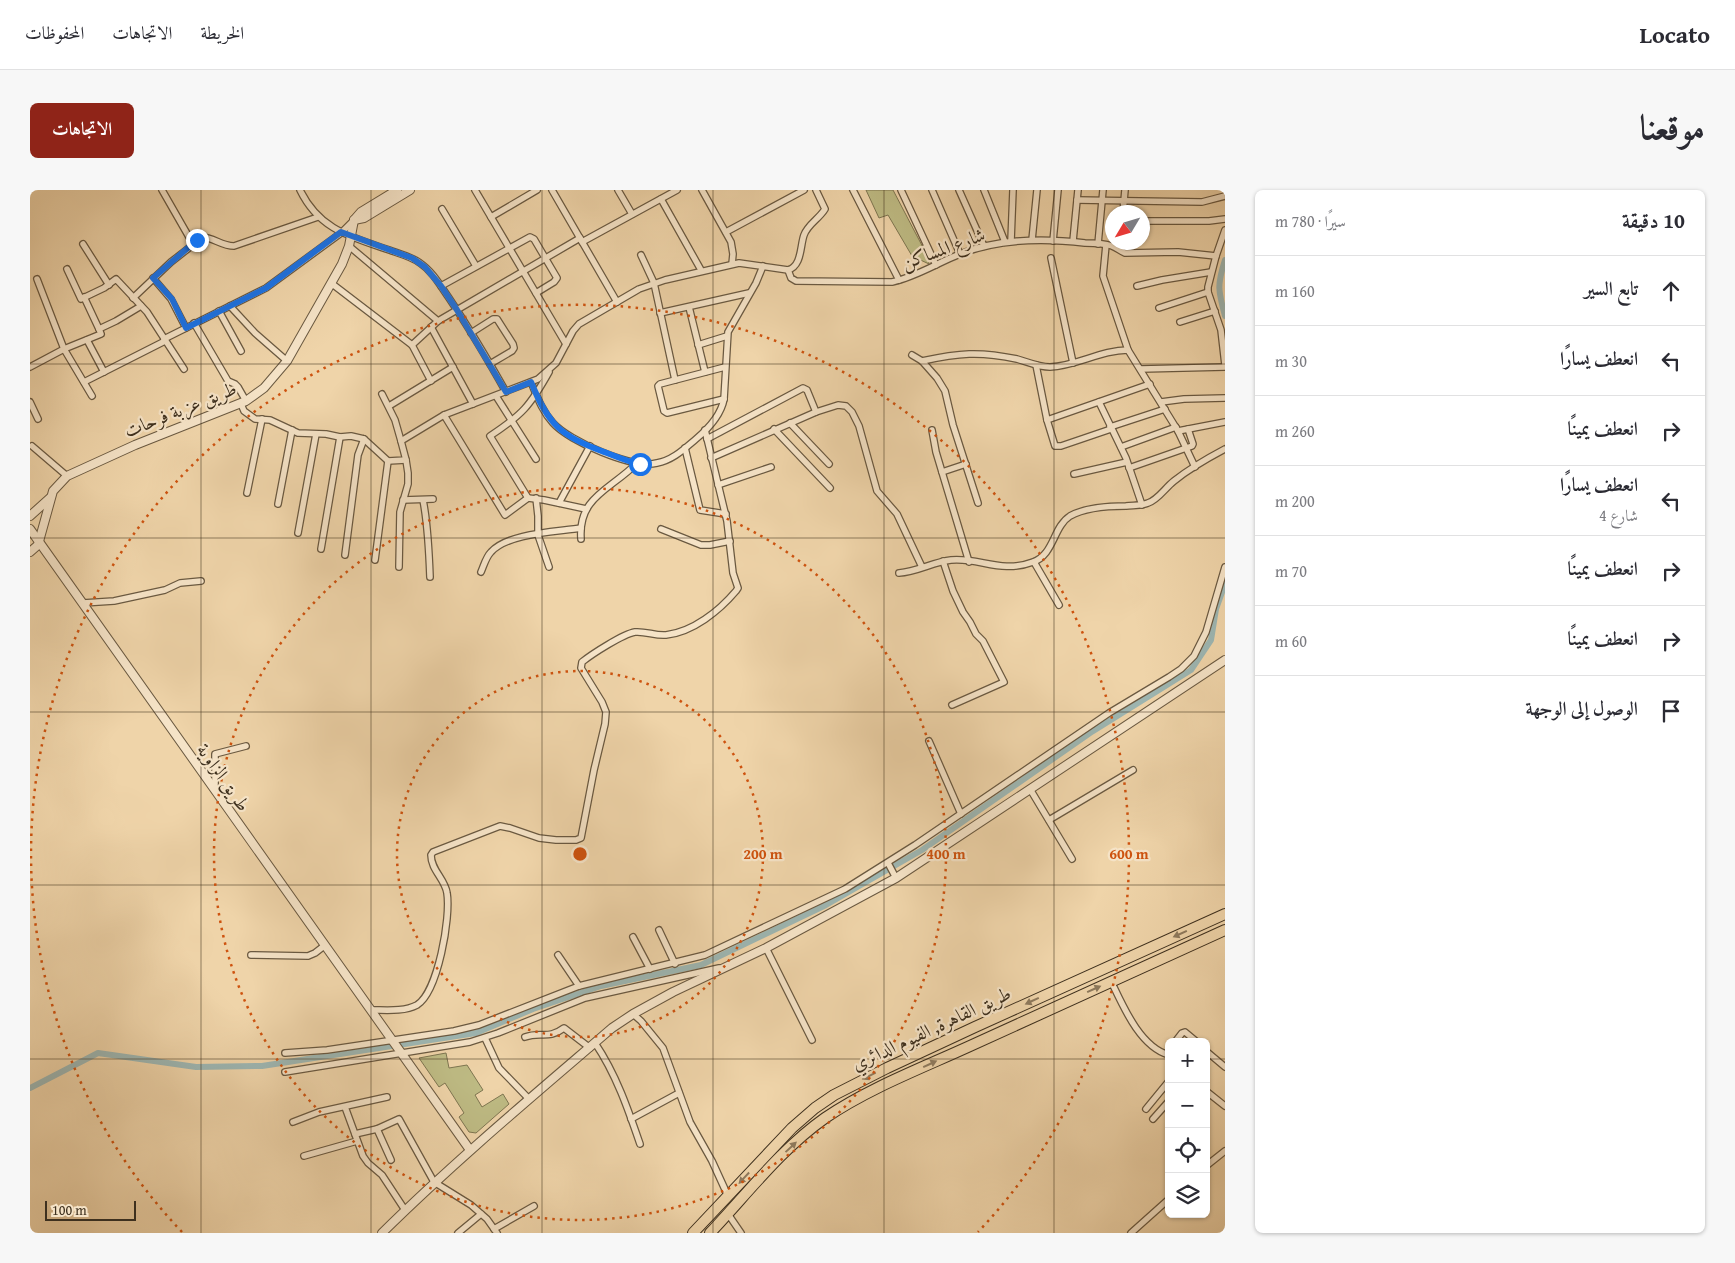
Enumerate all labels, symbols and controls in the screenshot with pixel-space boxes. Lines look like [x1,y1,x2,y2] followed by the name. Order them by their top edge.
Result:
[1640,17,1710,52] text: Locato
[25,19,84,46] text: المحفوظات
[112,19,172,46] text: الاتجاهات
[200,19,244,46] text: الخريطة
[1640,101,1705,152] text: موقعنا
[30,103,134,158] button: الاتجاهات
[1105,205,1150,250] north arrow
[1622,205,1685,236] text: 10 دقيقة
[1275,209,1346,233] text: سيرًا · 780 m
[897,220,990,278] street label: شارع المساكن
[186,229,209,252] route end
[1584,274,1638,302] text: تابع السير
[1657,277,1685,305] icon: ahead
[1275,279,1315,303] text: 160 m
[1560,344,1638,372] text: انعطف يسارًا
[1657,347,1685,375] icon: left
[1275,349,1307,373] text: 30 m
[119,374,241,444] street label: طريق عزبة فرحات
[1568,414,1638,442] text: انعطف يمينًا
[1657,417,1685,445] icon: right
[1275,419,1315,443] text: 260 m
[629,453,652,476] route start
[1560,470,1638,498] text: انعطف يسارًا
[1657,487,1685,515] icon: left
[1275,489,1315,513] text: 200 m
[1599,503,1638,527] text: شارع 4
[1568,554,1638,582] text: انعطف يمينًا
[1657,557,1685,585] icon: right
[1275,559,1307,583] text: 70 m
[1568,624,1638,652] text: انعطف يمينًا
[1657,627,1685,655] icon: right
[1275,629,1307,653] text: 60 m
[1526,694,1638,722] text: الوصول إلى الوجهة
[1657,697,1685,725] icon: arrive
[190,737,258,817] street label: طريق الزاوية
[743,843,783,864] text: 200 m
[926,843,966,864] text: 400 m
[1109,843,1149,864] text: 600 m
[571,845,589,863] centre of rings
[1173,930,1187,938] one-way arrow
[847,979,1017,1080] street label: طريق القاهرة, الفيوم الدائري
[1087,985,1101,993] one-way arrow
[1025,997,1039,1005] one-way arrow
[1165,1038,1210,1218] map controls
[1165,1038,1210,1083] button: +
[923,1060,937,1068] one-way arrow
[862,1073,876,1081] one-way arrow
[1165,1083,1210,1128] button: −
[1165,1128,1210,1173] button: locate
[785,1141,797,1153] one-way arrow
[738,1172,750,1184] one-way arrow
[1165,1173,1210,1218] button: layers
[45,1198,136,1221] scale bar
[52,1200,87,1220] text: 100 m

